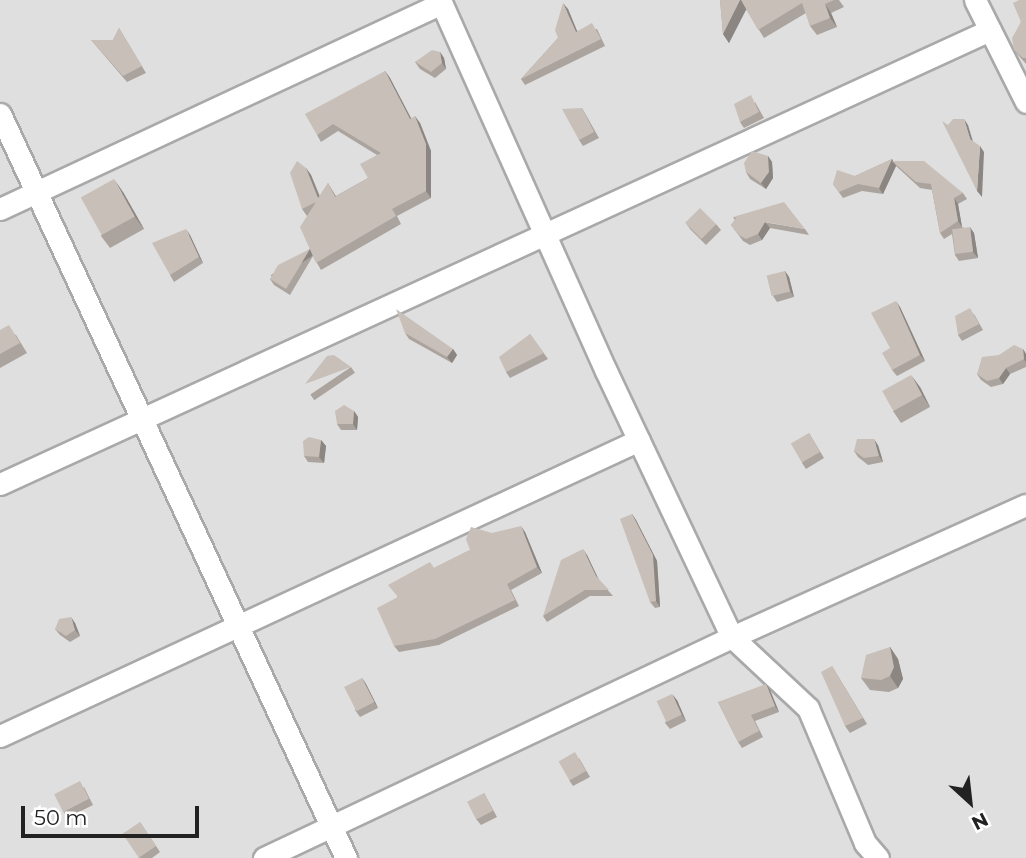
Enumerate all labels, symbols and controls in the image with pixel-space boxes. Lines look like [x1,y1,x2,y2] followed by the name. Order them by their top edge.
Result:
[935,767,1005,837] north arrow
[24,792,203,836] scale bar
[34,805,88,830] text: 50 m
[968,807,992,835] text: N

